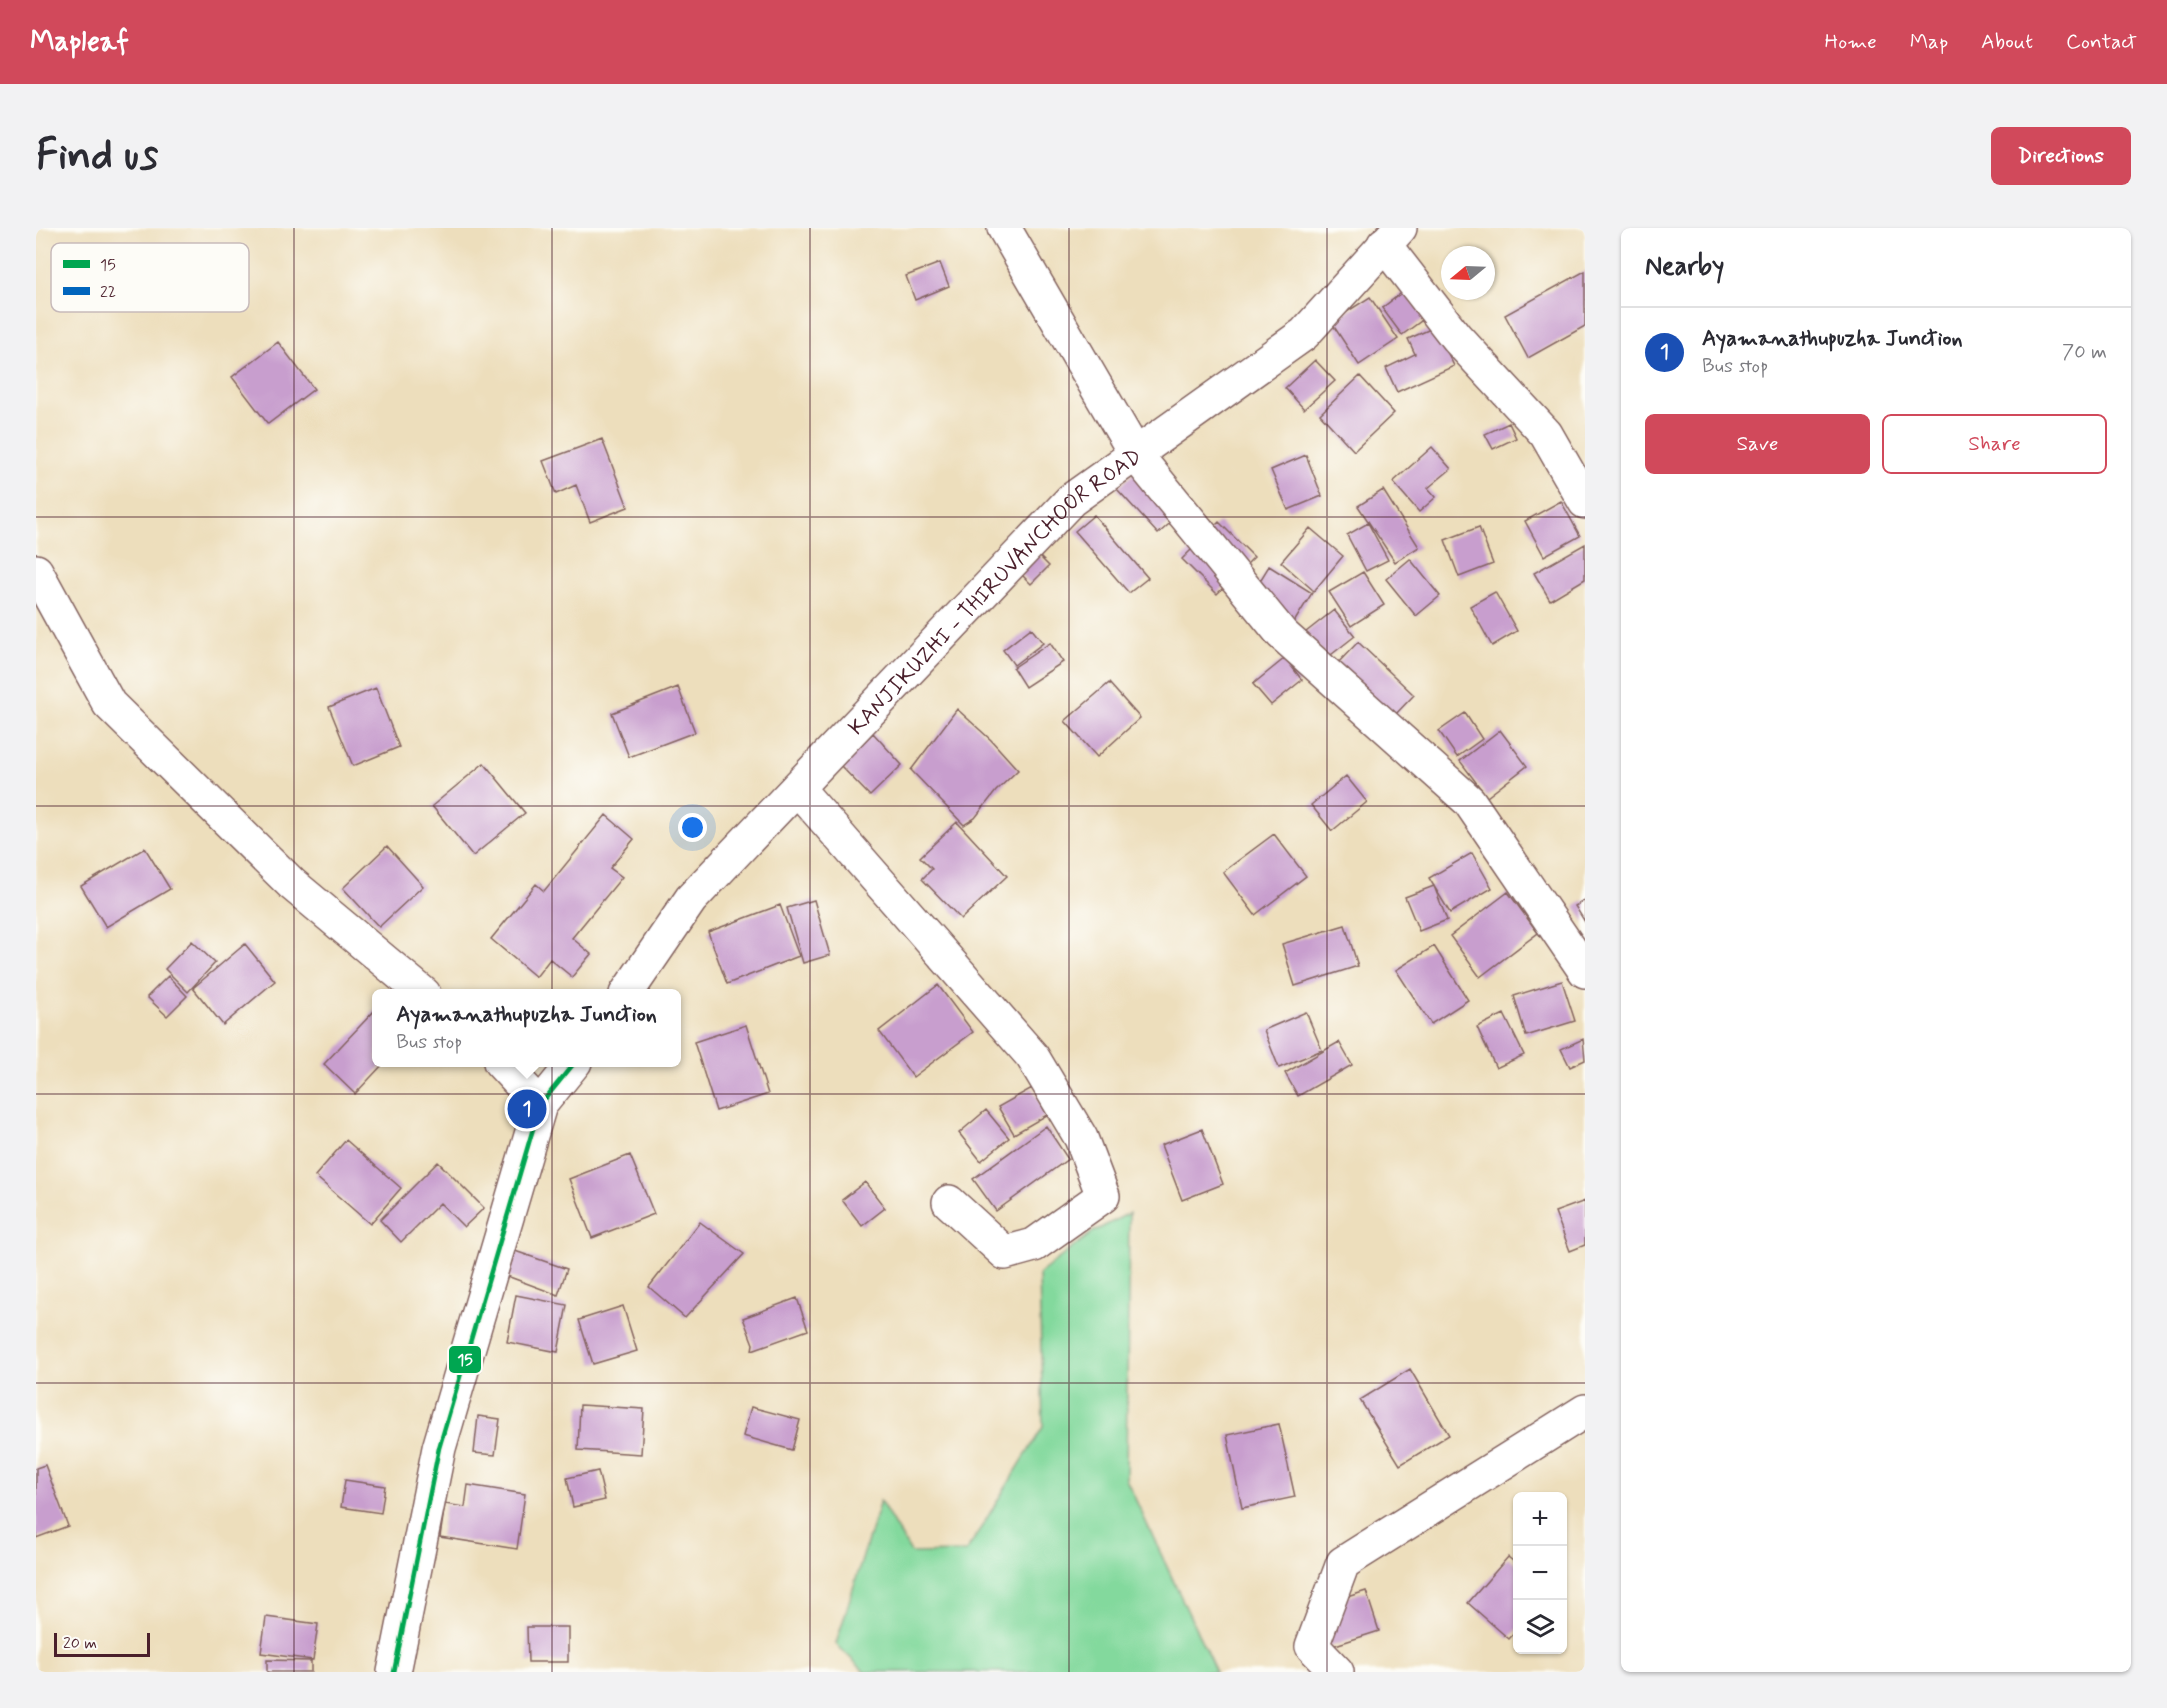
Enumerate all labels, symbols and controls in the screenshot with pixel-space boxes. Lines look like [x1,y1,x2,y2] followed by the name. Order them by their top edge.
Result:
[30,24,129,61] text: Mapleaf
[1825,28,1877,56] text: Home
[1910,28,1948,56] text: Map
[1981,28,2033,56] text: About
[2066,28,2137,56] text: Contact
[1991,127,2131,185] button: Directions
[36,129,158,184] text: Find us
[51,243,249,312] legend
[1441,246,1495,300] north arrow
[1645,250,1724,284] text: Nearby
[100,255,116,276] text: 15
[100,282,116,303] text: 22
[1702,325,1963,353] text: Ayamanathupuzha Junction
[1660,339,1669,366] text: 1
[2062,339,2107,366] text: 70 m
[1702,353,1768,380] text: Bus stop
[1645,414,1870,474] button: Save
[1882,414,2107,474] button: Share
[843,443,1147,742] street label: KANJIKUZHI - THIRUVANCHOOR ROAD
[678,813,707,842] your location
[372,989,681,1067] popup
[396,1001,657,1029] text: Ayamanathupuzha Junction
[396,1029,462,1056] text: Bus stop
[508,1086,546,1132] pin: 1
[448,1345,482,1374] line badge: 15
[457,1350,473,1371] text: 15
[1513,1492,1567,1654] map controls
[1513,1492,1567,1546] button: +
[1513,1546,1567,1600] button: −
[1513,1600,1567,1654] button: layers
[54,1630,150,1658] scale bar
[63,1633,97,1654] text: 20 m

